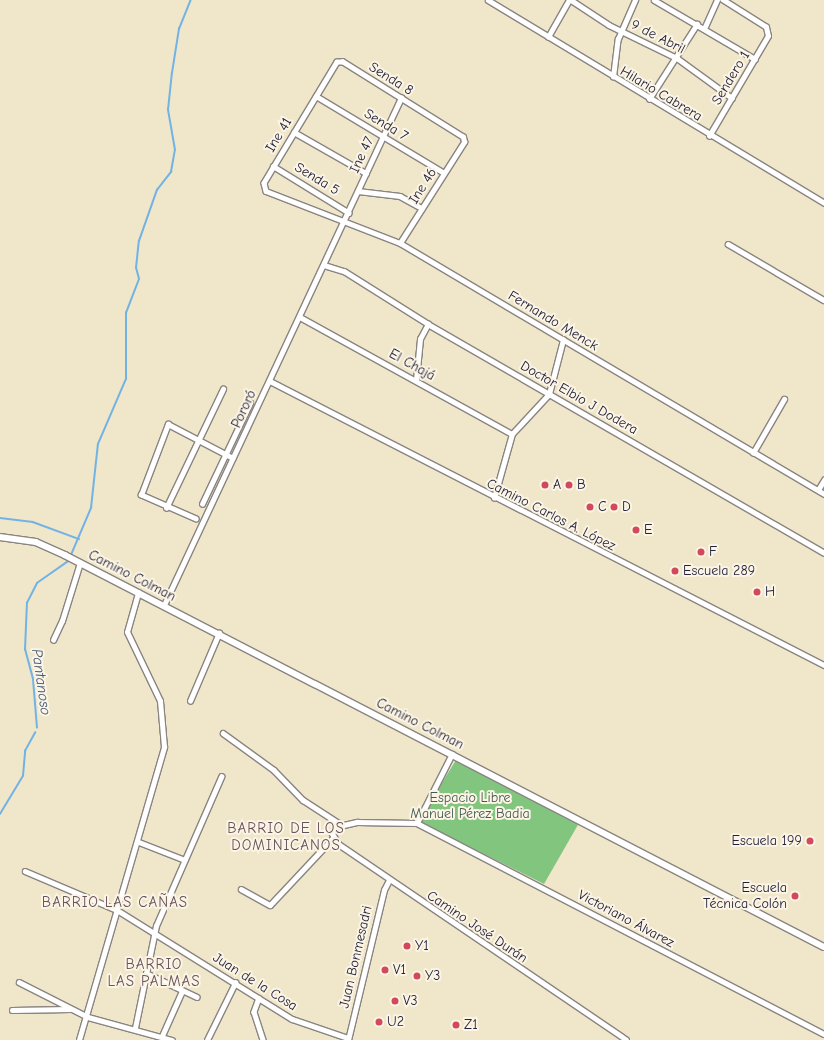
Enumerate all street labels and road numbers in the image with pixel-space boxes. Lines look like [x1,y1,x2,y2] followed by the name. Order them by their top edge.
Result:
[628,16,688,58] street label: 9 de Abril
[708,48,754,108] street label: Sendero 1
[366,59,416,99] street label: Senda 8
[617,63,705,125] street label: Hilario Cabrera
[361,105,411,145] street label: Senda 7
[262,115,296,155] street label: Ine 41
[346,134,378,176] street label: Ine 47
[292,159,342,199] street label: Senda 5
[405,165,441,207] street label: Ine 46
[505,288,601,354] street label: Fernando Menck
[386,346,438,384] street label: El Chajá
[517,358,641,438] street label: Doctor Elbio J Dodera
[228,387,260,431] street label: Pororó
[484,475,618,555] street label: Camino Carlos A. López
[85,547,179,605] street label: Camino Colman
[373,695,467,753] street label: Camino Colman
[424,887,530,967] street label: Camino José Durán
[575,887,677,951] street label: Victoriano Álvarez
[336,904,376,1010] street label: Juan Bonmesadri
[210,949,300,1015] street label: Juan de la Cosa

